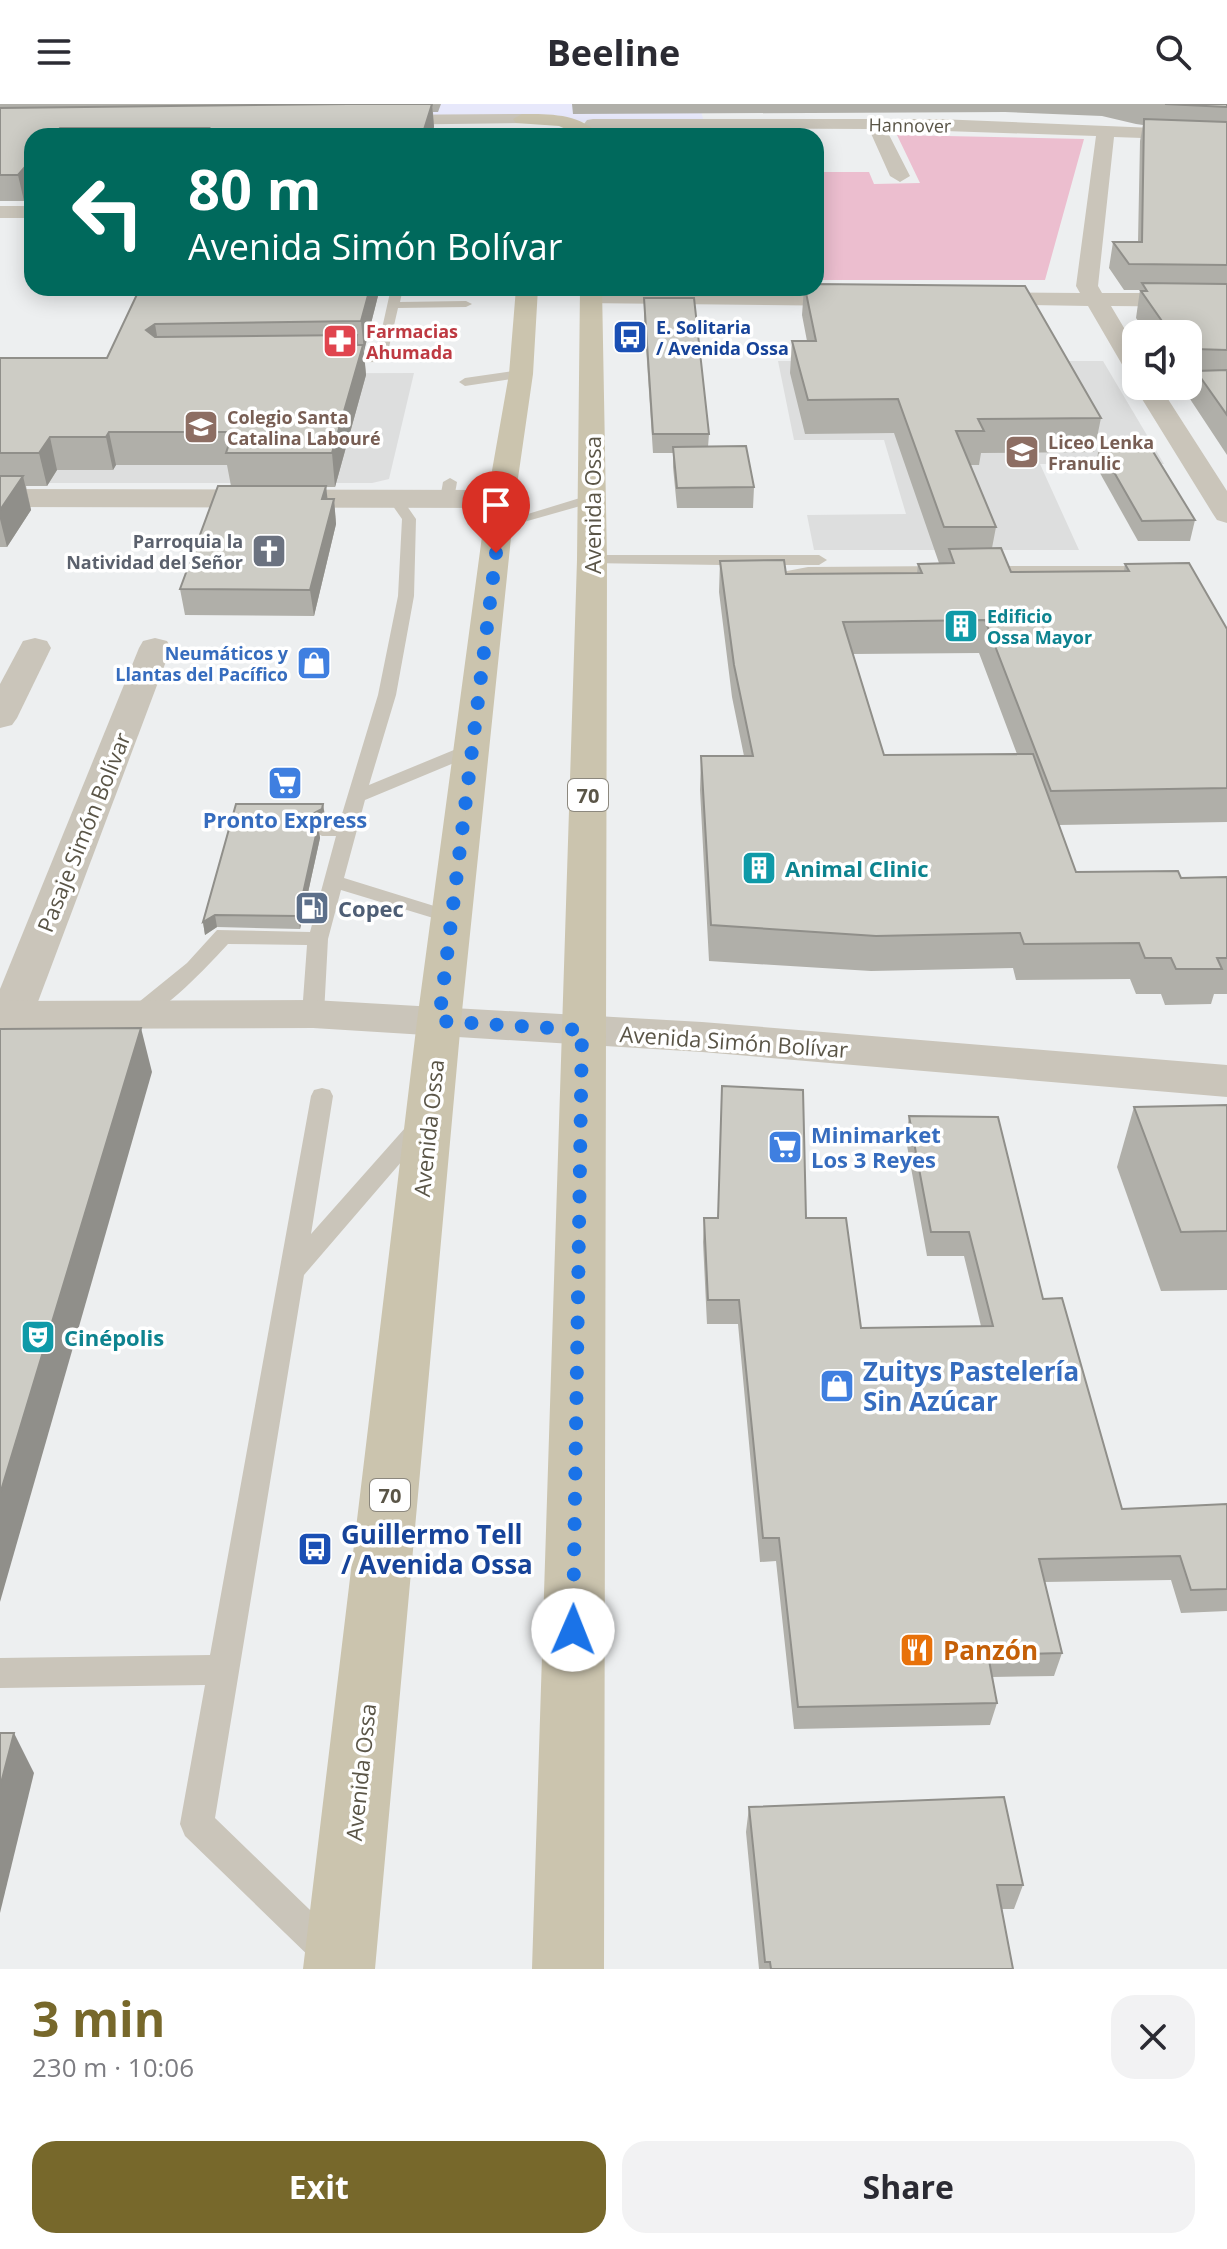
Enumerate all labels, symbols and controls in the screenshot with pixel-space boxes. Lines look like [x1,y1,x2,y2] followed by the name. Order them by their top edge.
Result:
[547,28,680,77] text: Beeline
[32,30,76,74] icon: menu
[1151,30,1195,74] icon: search
[868,112,952,138] street label: Hannover
[188,150,322,226] text: 80 m
[56,160,160,264] icon: left
[188,222,563,271] text: Avenida Simón Bolívar
[656,315,789,360] place label: E. Solitaria / Avenida Ossa
[611,318,649,356] bus stop icon: E. Solitaria / Avenida Ossa
[366,319,458,364] place label: Farmacias Ahumada
[1122,320,1202,400] map controls
[1122,320,1202,400] button: sound
[321,322,359,360] pharmacy icon: Farmacias Ahumada
[227,405,381,450] place label: Colegio Santa Catalina Labouré
[182,408,220,446] school or university icon: Colegio Santa Catalina Labouré
[1048,430,1154,475] place label: Liceo Lenka Franulic
[1003,433,1041,471] school or university icon: Liceo Lenka Franulic
[577,436,607,574] street label: Avenida Ossa
[462,471,530,553] pin
[474,483,518,527] icon: arrive
[66,529,243,574] place label: Parroquia la Natividad del Señor
[250,532,288,570] church icon: Parroquia la Natividad del Señor
[987,604,1092,649] place label: Edificio Ossa Mayor
[942,607,980,645] building icon: Edificio Ossa Mayor
[115,641,289,686] place label: Neumáticos y Llantas del Pacífico
[295,644,333,682] shop icon: Neumáticos y Llantas del Pacífico
[29,728,137,936] street label: Pasaje Simón Bolívar
[266,764,304,802] supermarket icon: Pronto Express
[568,779,608,811] road number: 70
[203,804,367,834] place label: Pronto Express
[740,849,778,887] building icon: Animal Clinic
[785,853,929,883] place label: Animal Clinic
[293,889,331,927] fuel station icon: Copec
[338,893,404,923] place label: Copec
[619,1018,849,1064] street label: Avenida Simón Bolívar
[406,1058,450,1198] street label: Avenida Ossa
[811,1119,941,1174] place label: Minimarket Los 3 Reyes
[766,1128,804,1166] supermarket icon: Minimarket Los 3 Reyes
[19,1318,57,1356] theatre icon: Cinépolis
[64,1322,164,1352] place label: Cinépolis
[863,1353,1079,1419] place label: Zuitys Pastelería Sin Azúcar
[818,1367,856,1405] shop icon: Zuitys Pastelería Sin Azúcar
[370,1479,410,1511] road number: 70
[341,1516,533,1582] place label: Guillermo Tell / Avenida Ossa
[296,1530,334,1568] bus stop icon: Guillermo Tell / Avenida Ossa
[531,1588,615,1672] position arrow
[898,1631,936,1669] restaurant icon: Panzón
[943,1632,1038,1668] place label: Panzón
[338,1702,382,1842] street label: Avenida Ossa
[32,1986,165,2051] text: 3 min
[1111,1995,1195,2079] button: close
[32,2049,194,2085] text: 230 m · 10:06
[32,2141,606,2233] button: Exit
[622,2141,1195,2233] button: Share

